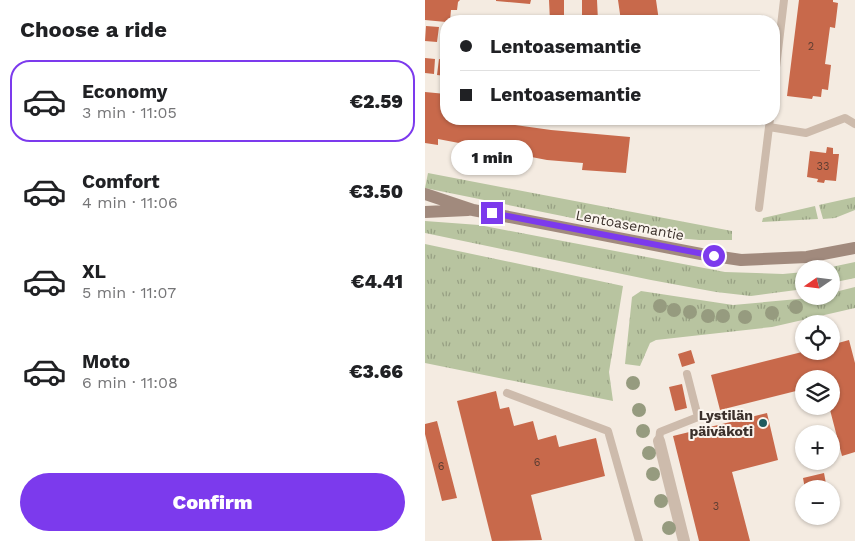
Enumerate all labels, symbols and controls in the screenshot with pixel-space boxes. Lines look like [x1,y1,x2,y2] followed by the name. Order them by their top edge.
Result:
[20,17,167,42] text: Choose a ride
[490,35,641,58] text: Lentoasemantie
[808,40,814,53] house number: 2
[22,79,67,124] icon: car
[82,80,167,103] text: Economy
[490,83,641,106] text: Lentoasemantie
[350,90,403,113] text: €2.59
[82,103,177,122] text: 3 min · 11:05
[451,140,533,176] callout: 1 min
[471,148,513,167] text: 1 min
[817,160,829,173] house number: 33
[22,169,67,214] icon: car
[82,170,160,193] text: Comfort
[349,180,403,203] text: €3.50
[82,193,178,212] text: 4 min · 11:06
[481,202,503,224] route end
[574,207,686,243] street label: Lentoasemantie
[703,245,725,267] route start
[22,259,67,304] icon: car
[82,260,106,283] text: XL
[795,260,840,305] north arrow
[795,260,840,525] map controls
[351,270,403,293] text: €4.41
[82,283,176,302] text: 5 min · 11:07
[795,315,840,360] button: locate
[22,349,67,394] icon: car
[82,350,130,373] text: Moto
[349,360,403,383] text: €3.66
[795,370,840,415] button: layers
[82,373,178,392] text: 6 min · 11:08
[689,407,753,439] place label: Lystilän päiväkoti
[757,417,769,429] marker: Lystilän päiväkoti
[795,425,840,470] button: +
[534,456,541,469] house number: 6
[438,460,445,473] house number: 6
[20,473,405,531] button: Confirm
[795,480,840,525] button: −
[713,500,719,513] house number: 3

